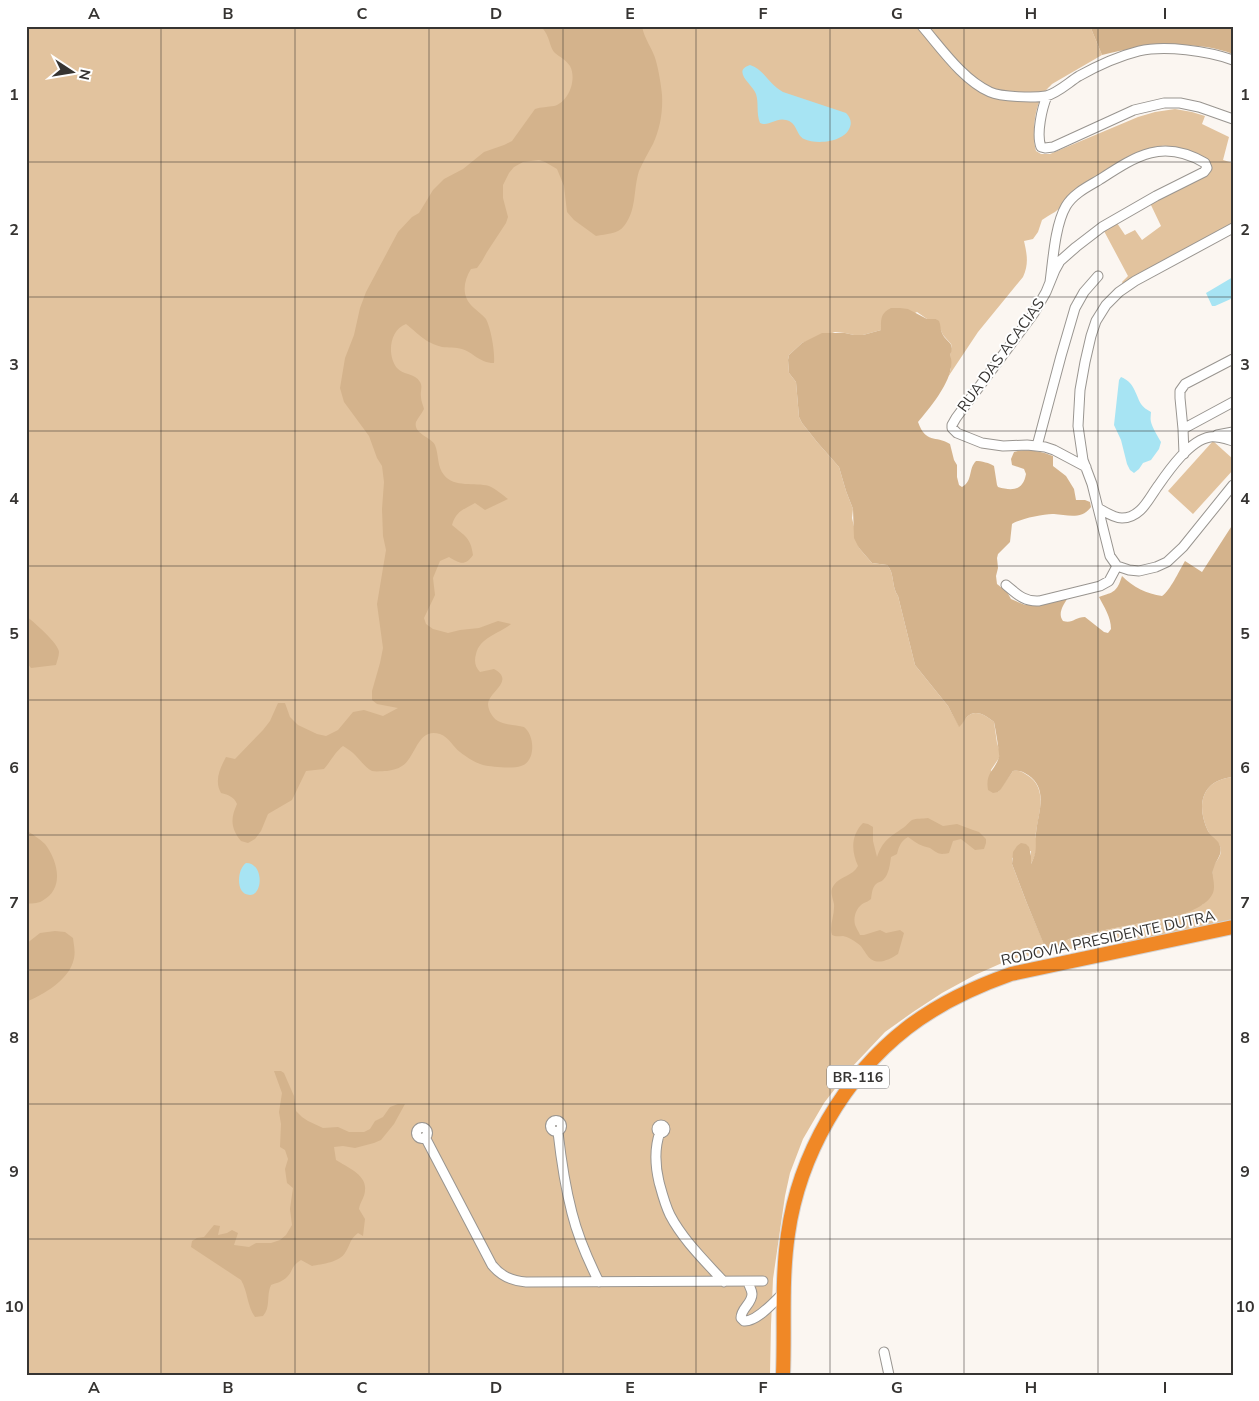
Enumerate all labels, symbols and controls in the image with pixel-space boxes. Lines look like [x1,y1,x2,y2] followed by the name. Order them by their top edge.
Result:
[88,3,100,25] text: A
[222,3,234,25] text: B
[357,3,368,25] text: C
[490,3,502,25] text: D
[625,3,635,25] text: E
[759,3,768,25] text: F
[891,3,903,25] text: G
[1025,3,1037,25] text: H
[1163,3,1167,25] text: I
[48,48,98,98] north arrow
[74,67,95,82] text: N
[9,84,19,106] text: 1
[1240,84,1250,106] text: 1
[9,219,19,241] text: 2
[1240,219,1250,241] text: 2
[953,294,1049,416] street label: RUA DAS ACACIAS
[9,354,19,376] text: 3
[1240,354,1250,376] text: 3
[9,488,19,510] text: 4
[1240,488,1250,510] text: 4
[9,623,19,645] text: 5
[1240,623,1250,645] text: 5
[9,757,19,779] text: 6
[1240,757,1250,779] text: 6
[9,892,19,914] text: 7
[1240,892,1250,914] text: 7
[999,905,1217,970] street label: RODOVIA PRESIDENTE DUTRA
[9,1027,19,1049] text: 8
[1240,1027,1250,1049] text: 8
[827,1066,889,1088] road number: BR-116
[9,1161,19,1183] text: 9
[1240,1161,1250,1183] text: 9
[4,1296,24,1318] text: 10
[1235,1296,1255,1318] text: 10
[88,1377,100,1399] text: A
[222,1377,234,1399] text: B
[357,1377,368,1399] text: C
[490,1377,502,1399] text: D
[625,1377,635,1399] text: E
[759,1377,768,1399] text: F
[891,1377,903,1399] text: G
[1025,1377,1037,1399] text: H
[1163,1377,1167,1399] text: I

